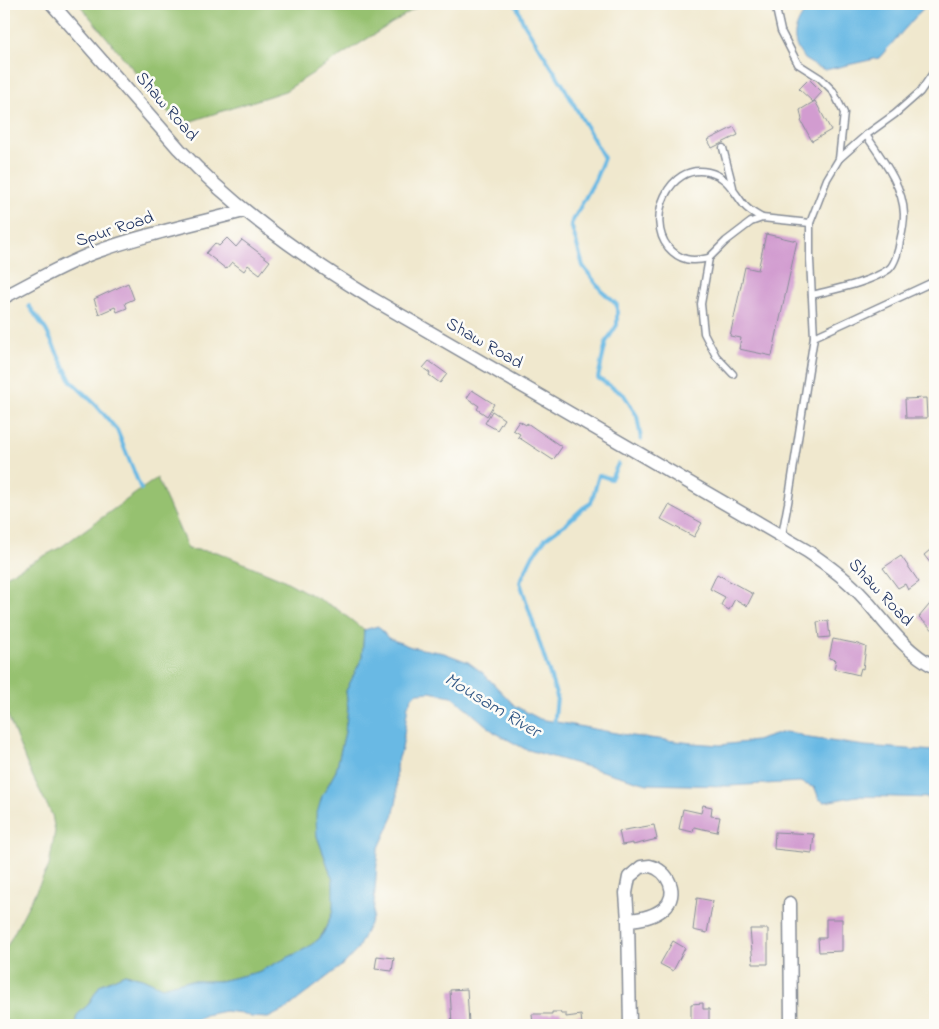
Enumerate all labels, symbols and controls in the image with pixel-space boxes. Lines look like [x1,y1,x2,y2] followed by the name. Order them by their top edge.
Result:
[128,66,204,148] street label: Shaw Road
[73,205,157,255] street label: Spur Road
[441,311,527,377] street label: Shaw Road
[841,553,919,633] street label: Shaw Road
[439,667,547,746] water label: Mousam River

